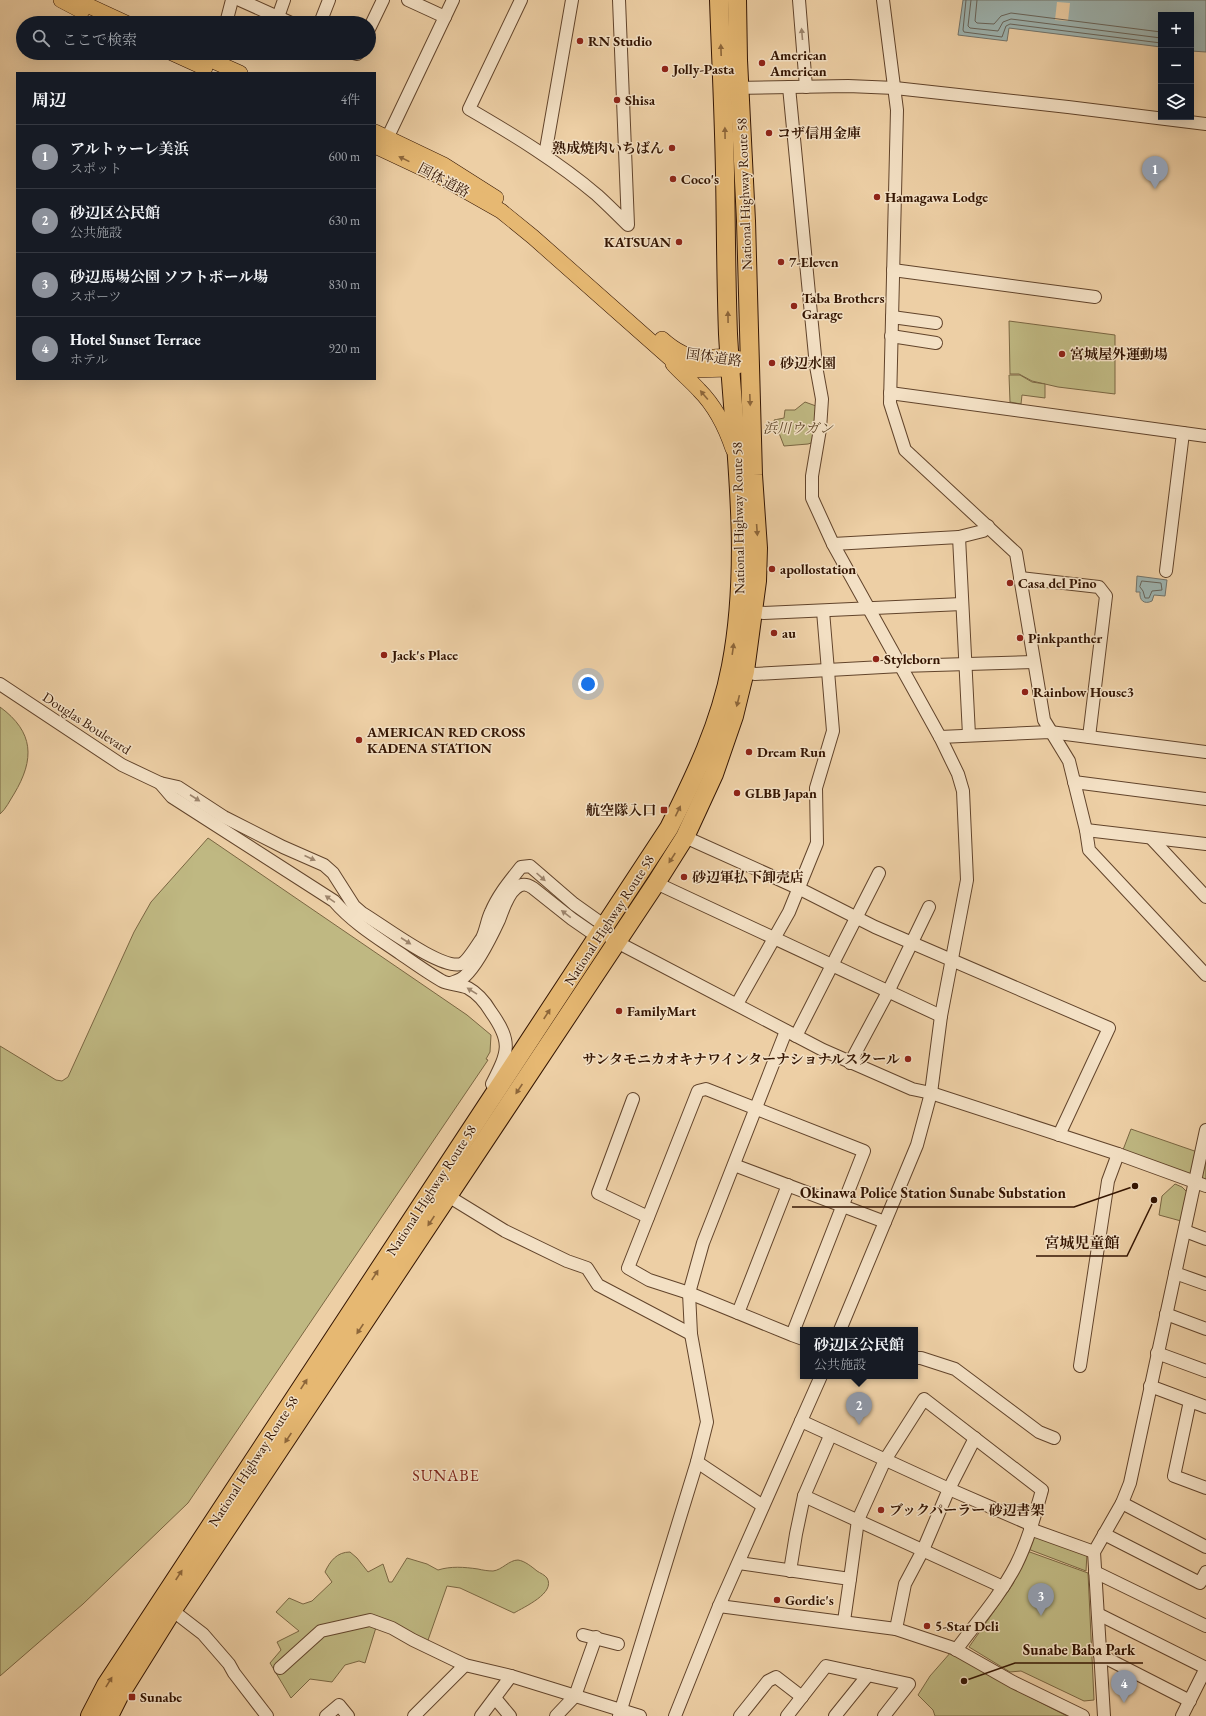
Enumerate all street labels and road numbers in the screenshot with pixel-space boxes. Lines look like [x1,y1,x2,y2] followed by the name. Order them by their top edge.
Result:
[732,117,756,270] street label: National Highway Route 58
[415,159,473,201] street label: 国体道路
[685,344,743,370] street label: 国体道路
[728,441,748,594] street label: National Highway Route 58
[39,688,135,759] street label: Douglas Boulevard
[560,851,658,989] street label: National Highway Route 58
[382,1121,480,1259] street label: National Highway Route 58
[204,1392,302,1530] street label: National Highway Route 58

